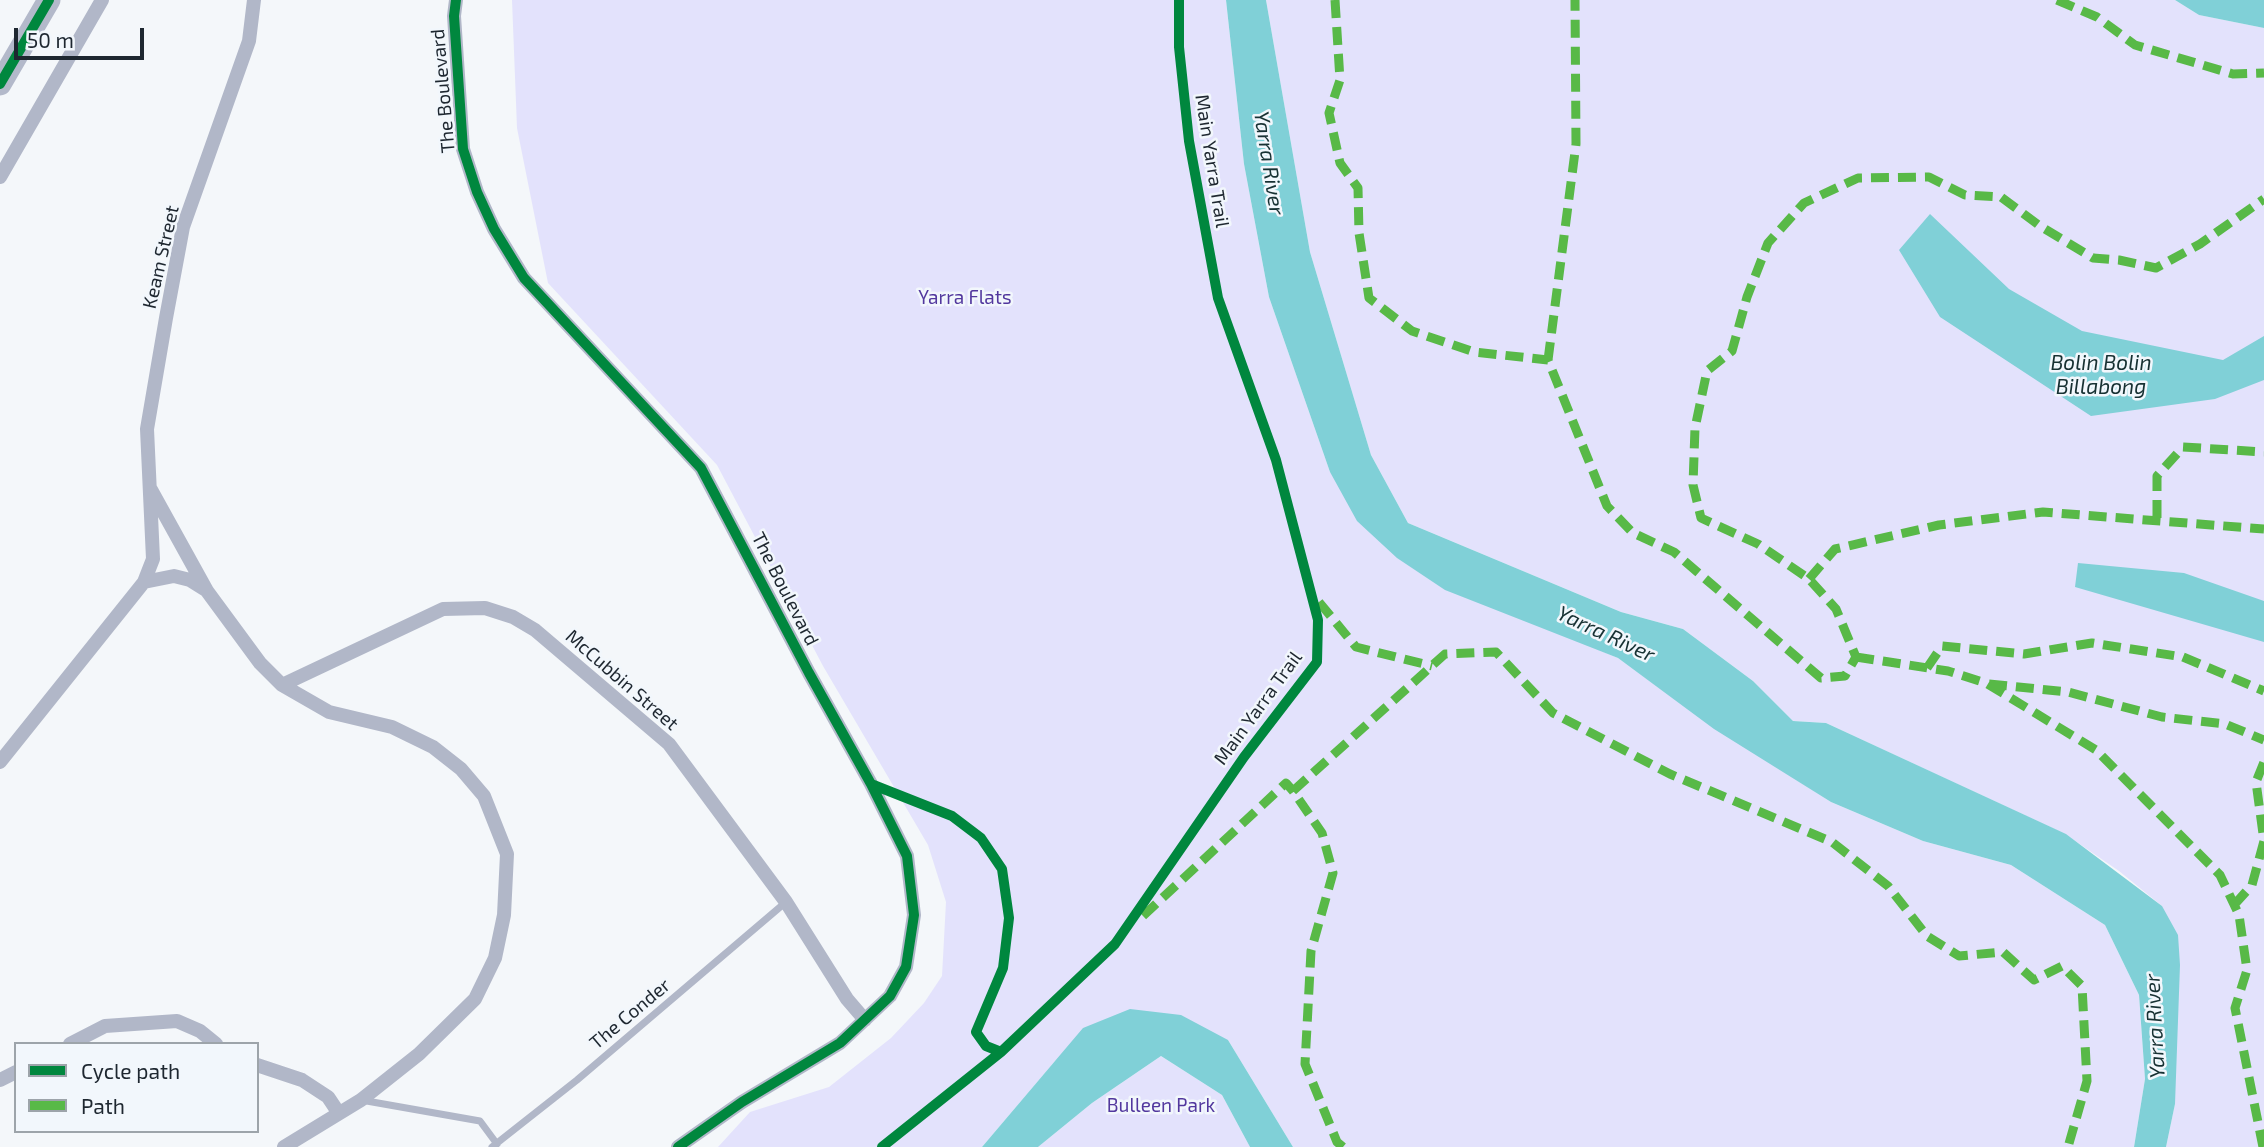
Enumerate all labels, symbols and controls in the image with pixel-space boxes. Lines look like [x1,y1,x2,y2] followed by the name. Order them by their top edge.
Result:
[18,14,147,58] scale bar
[27,27,74,52] text: 50 m
[426,28,460,154] street label: The Boulevard
[1190,93,1234,229] street label: Main Yarra Trail
[1248,109,1290,217] water label: Yarra River
[138,203,184,311] street label: Keam Street
[918,287,1012,309] park label: Yarra Flats
[2050,350,2152,400] water label: Bolin Bolin Billabong
[747,528,823,650] street label: The Boulevard
[1553,600,1659,668] water label: Yarra River
[561,625,683,735] street label: McCubbin Street
[1209,647,1307,769] street label: Main Yarra Trail
[2140,973,2170,1079] water label: Yarra River
[585,974,675,1054] street label: The Conder
[14,1042,259,1133] legend
[81,1058,180,1083] text: Cycle path
[81,1093,125,1118] text: Path
[1107,1095,1215,1117] park label: Bulleen Park

